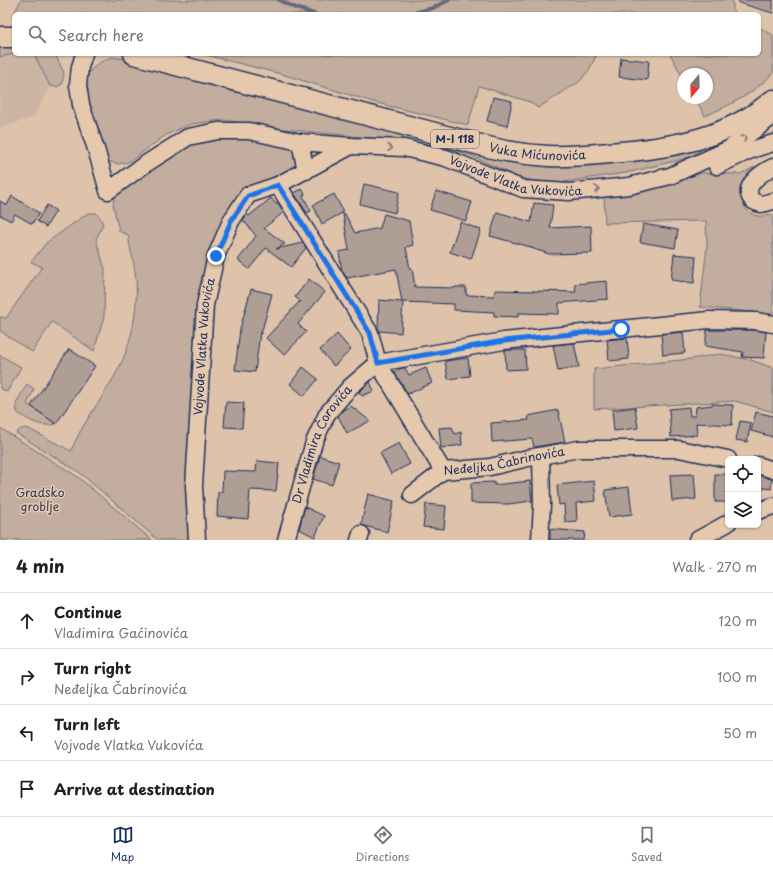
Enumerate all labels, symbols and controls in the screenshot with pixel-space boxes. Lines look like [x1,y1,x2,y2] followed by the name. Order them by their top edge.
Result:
[12,12,761,56] search box
[26,23,48,45] icon: search
[58,23,144,46] text: Search here
[677,68,713,104] north arrow
[431,130,479,148] road number: M-I 118
[739,136,746,143] one-way arrow
[487,138,587,164] street label: Vuka Mićunovića
[387,144,393,152] one-way arrow
[447,150,583,200] street label: Vojvode Vlatka Vukovića
[594,185,600,194] one-way arrow
[207,247,225,265] route end
[188,276,219,416] street label: Vojvode Vlatka Vukovića
[612,320,630,338] route start
[287,381,356,505] street label: Dr Vladimira Ćorovića
[443,442,566,479] street label: Neđeljka Čabrinovića
[725,456,761,528] map controls
[725,456,761,492] button: locate
[16,483,65,515] park label: Gradsko groblje
[725,492,761,528] button: layers
[16,553,64,579] text: 4 min
[672,557,757,576] text: Walk · 270 m
[54,600,122,623] text: Continue
[16,610,38,632] icon: ahead
[718,611,757,630] text: 120 m
[54,623,188,642] text: Vladimira Gaćinovića
[54,656,131,679] text: Turn right
[16,666,38,688] icon: right
[717,667,757,686] text: 100 m
[54,679,187,698] text: Neđeljka Čabrinovića
[54,712,120,735] text: Turn left
[16,722,38,744] icon: left
[723,723,757,742] text: 50 m
[54,735,203,754] text: Vojvode Vlatka Vukovića
[54,777,215,800] text: Arrive at destination
[16,778,38,800] icon: arrive
[111,824,134,865] tab: Map
[356,824,409,865] tab: Directions
[631,824,662,865] tab: Saved

